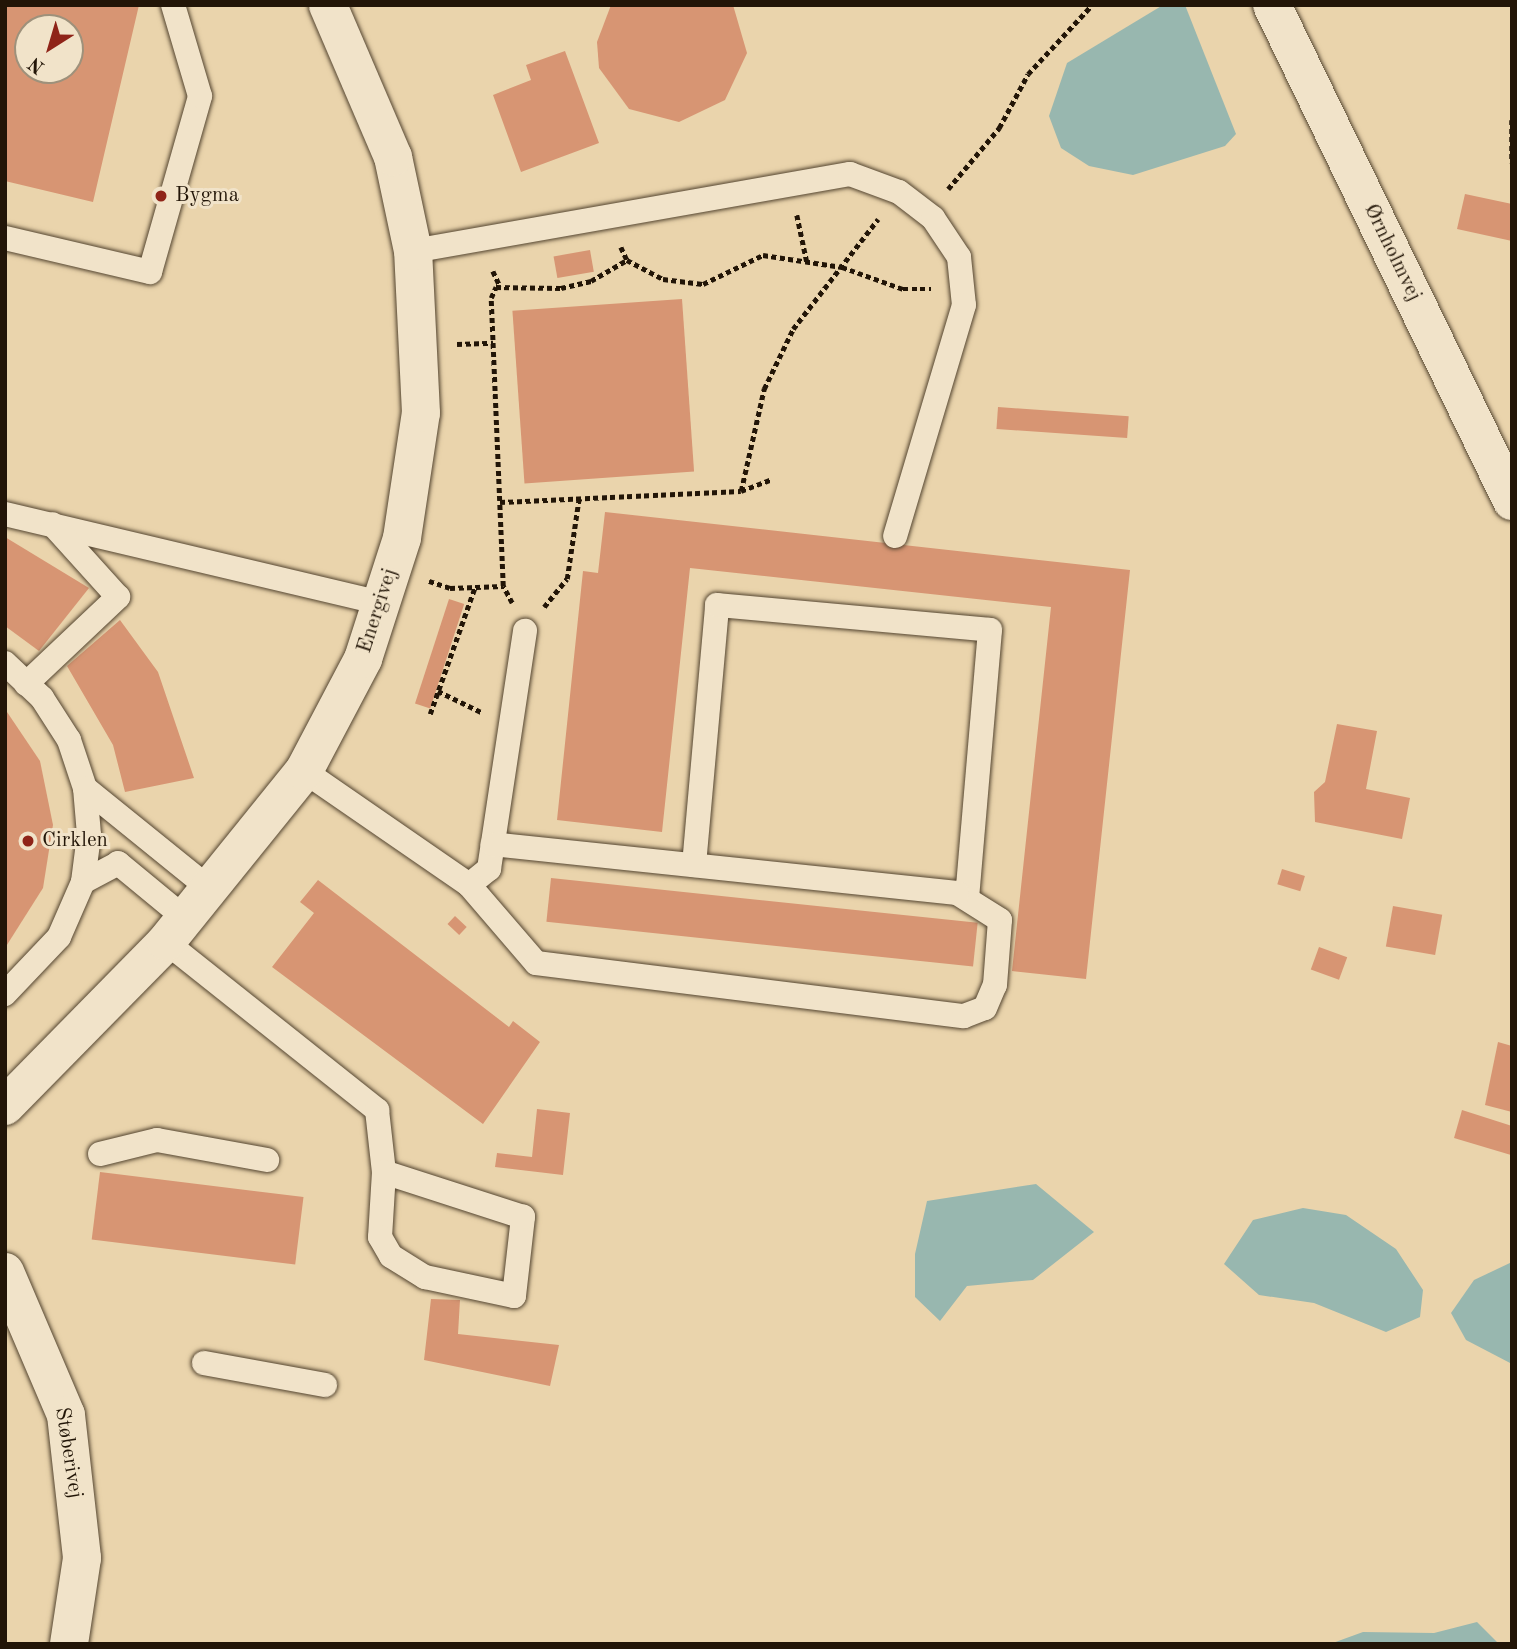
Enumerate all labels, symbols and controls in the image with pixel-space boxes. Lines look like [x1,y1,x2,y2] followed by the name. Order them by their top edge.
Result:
[14,14,84,84] north arrow
[26,53,49,77] text: N
[175,183,239,209] place label: Bygma
[153,188,169,204] marker: Bygma
[1358,200,1426,306] street label: Ørnholmvej
[352,565,404,657] street label: Energivej
[42,828,108,854] place label: Cirklen
[20,833,36,849] marker: Cirklen
[48,1406,88,1500] street label: Støberivej

